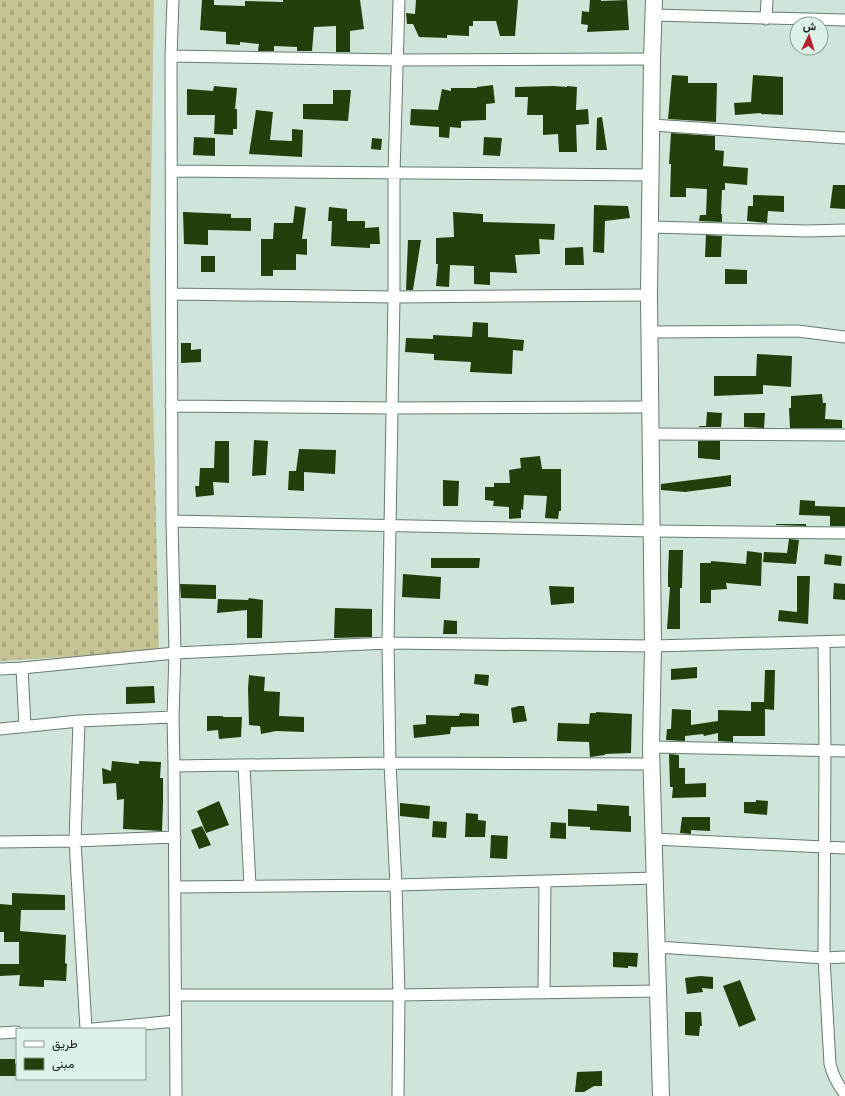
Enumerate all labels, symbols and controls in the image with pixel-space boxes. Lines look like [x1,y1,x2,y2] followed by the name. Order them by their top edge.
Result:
[789,16,829,56] north arrow
[803,20,817,33] text: ش
[16,1028,146,1080] legend
[52,1037,78,1052] text: طريق
[52,1057,74,1072] text: مبنى

